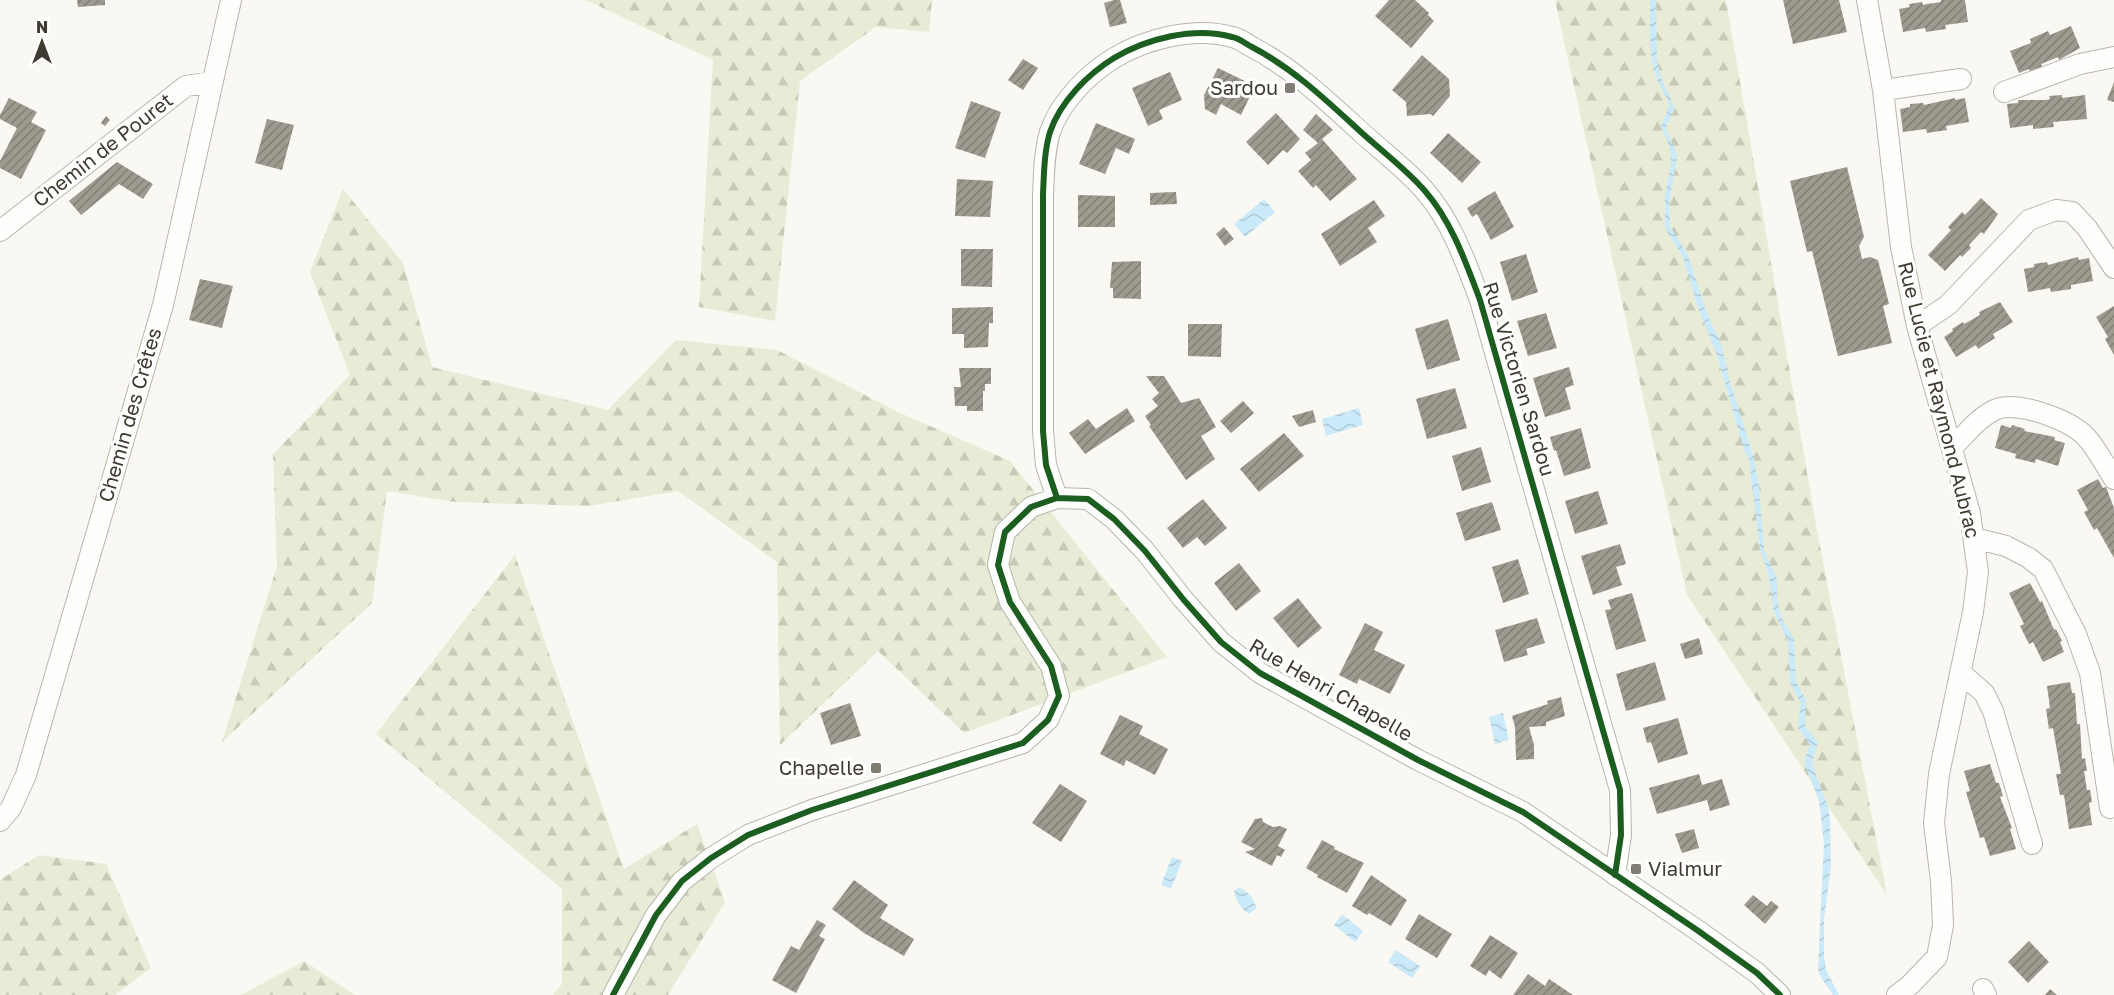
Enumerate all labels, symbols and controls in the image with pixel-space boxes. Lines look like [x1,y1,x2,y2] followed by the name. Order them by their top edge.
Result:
[12,12,72,72] north arrow
[36,17,48,37] text: N
[1210,75,1278,99] place label: Sardou
[1283,81,1297,95] marker: Sardou
[28,87,177,211] street label: Chemin de Pouret
[1894,259,1986,541] street label: Rue Lucie et Raymond Aubrac
[1479,279,1561,479] street label: Rue Victorien Sardou
[93,325,165,505] street label: Chemin des Crêtes
[1246,633,1417,746] street label: Rue Henri Chapelle
[779,755,864,779] place label: Chapelle
[869,761,883,775] marker: Chapelle
[1648,856,1722,880] place label: Vialmur
[1629,862,1643,876] marker: Vialmur

